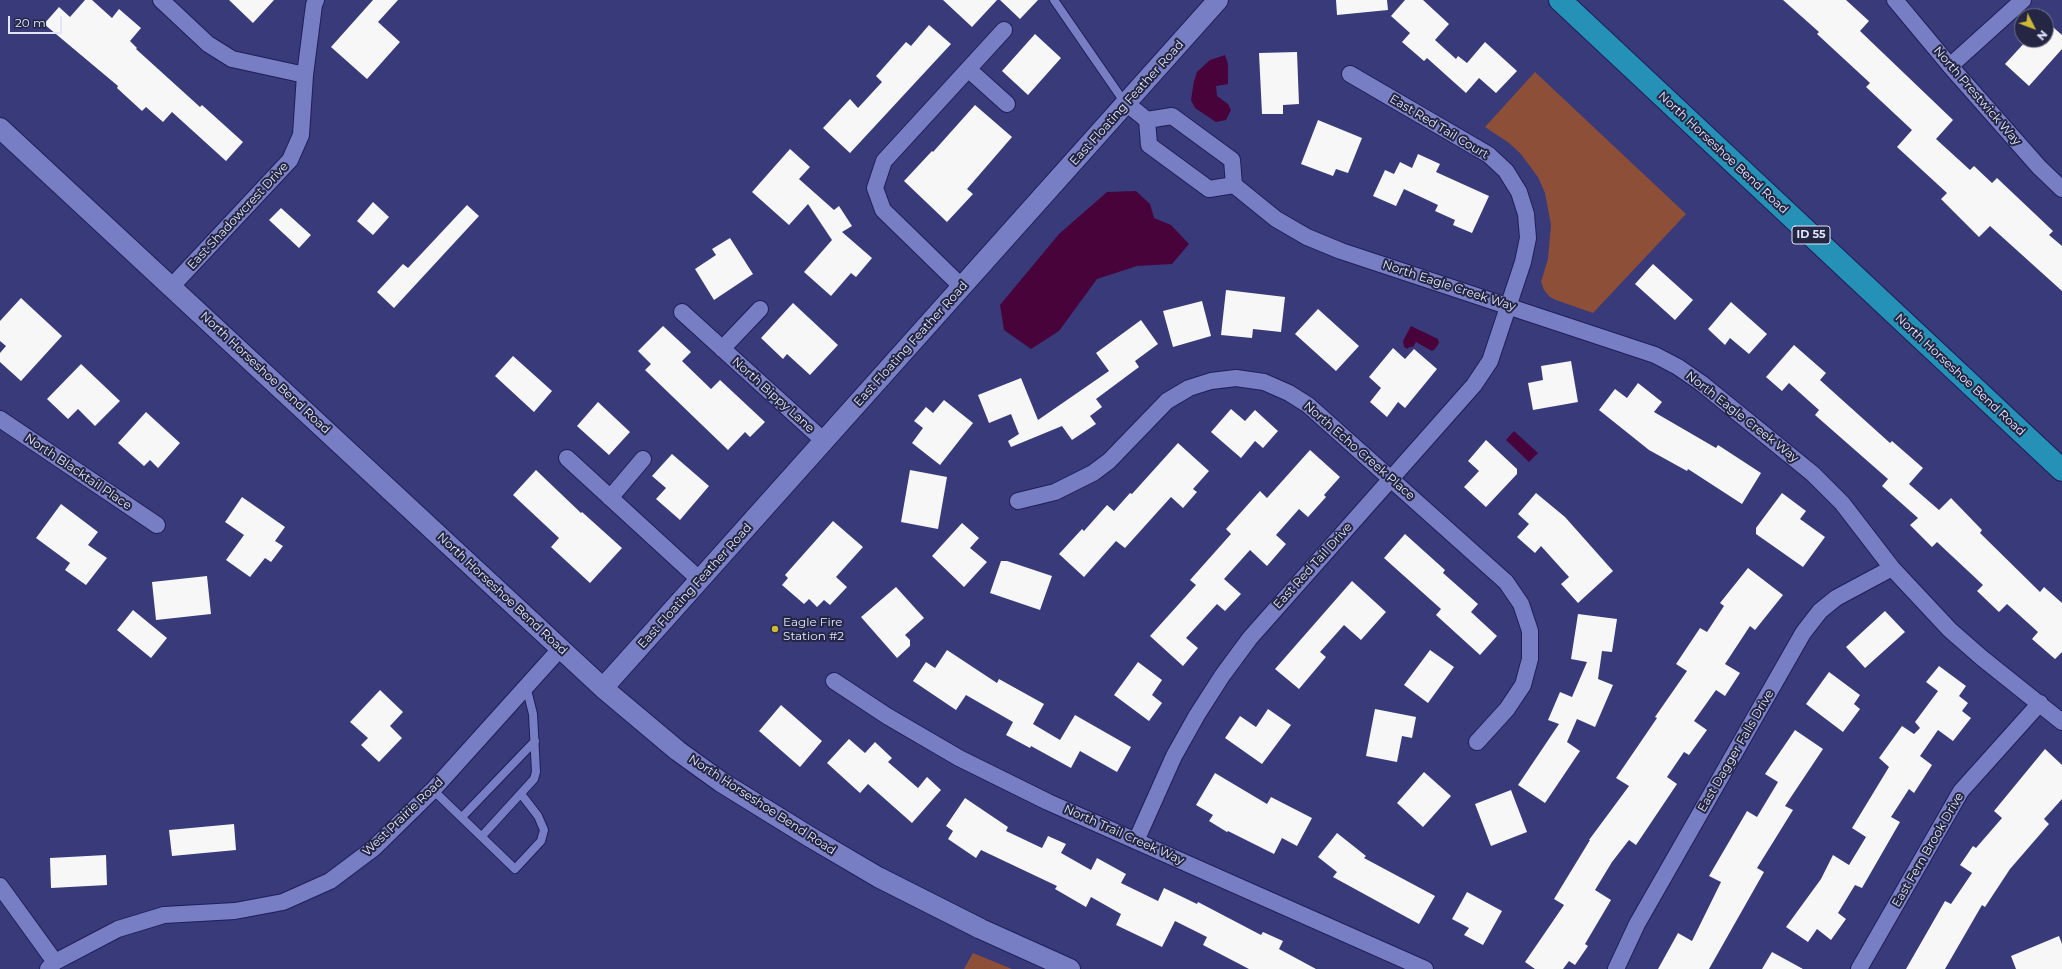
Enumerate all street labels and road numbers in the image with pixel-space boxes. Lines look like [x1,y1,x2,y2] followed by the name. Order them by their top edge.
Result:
[1067,38,1187,168] street label: East Floating Feather Road
[1930,44,2024,148] street label: North Prestwick Way
[1655,89,1791,217] street label: North Horseshoe Bend Road
[1387,92,1491,162] street label: East Red Tail Court
[185,159,291,273] street label: East Shadowcrest Drive
[1792,226,1830,244] road number: ID 55
[1381,258,1517,314] street label: North Eagle Creek Way
[851,279,971,409] street label: East Floating Feather Road
[197,309,333,437] street label: North Horseshoe Bend Road
[1892,311,2028,439] street label: North Horseshoe Bend Road
[729,354,817,436] street label: North Bippy Lane
[1683,368,1801,466] street label: North Eagle Creek Way
[1300,399,1418,503] street label: North Echo Creek Place
[22,431,134,513] street label: North Blacktail Place
[1271,520,1355,612] street label: East Red Tail Drive
[635,521,755,651] street label: East Floating Feather Road
[434,530,570,658] street label: North Horseshoe Bend Road
[1695,687,1777,815] street label: East Dagger Falls Drive
[686,752,838,858] street label: North Horseshoe Bend Road
[360,775,446,859] street label: West Prairie Road
[1889,790,1967,910] street label: East Fern Brook Drive
[1062,802,1186,868] street label: North Trail Creek Way

